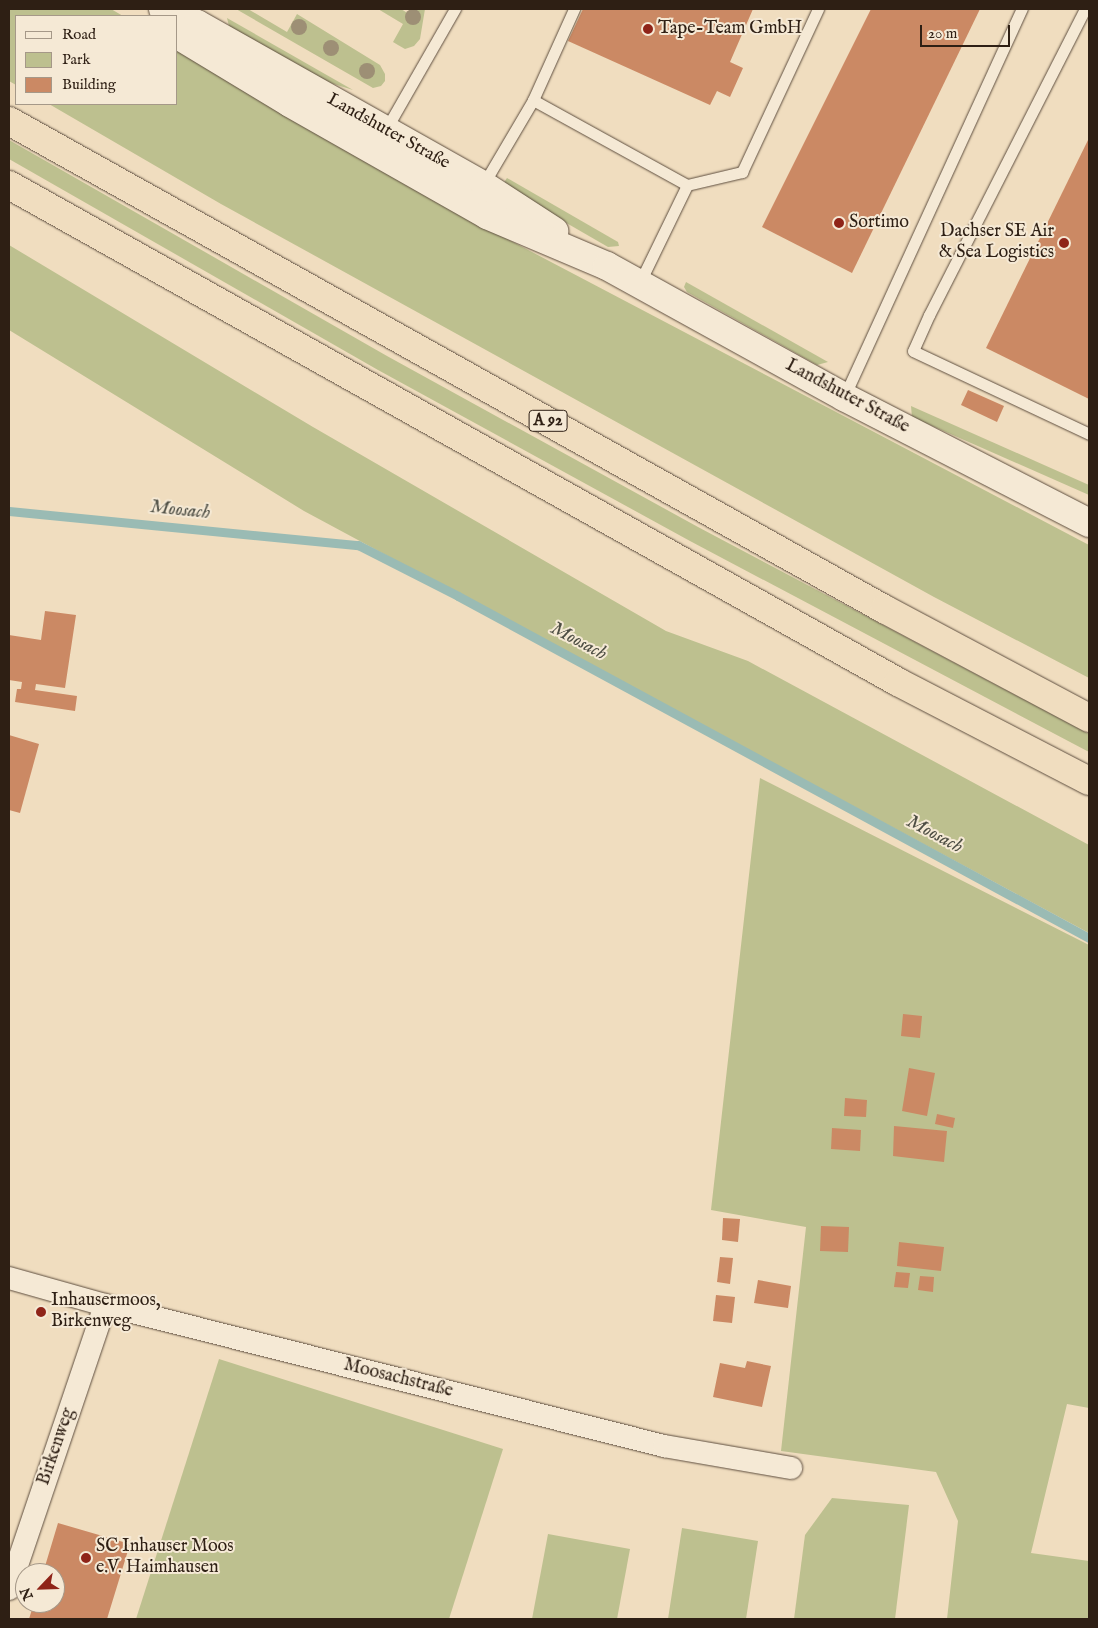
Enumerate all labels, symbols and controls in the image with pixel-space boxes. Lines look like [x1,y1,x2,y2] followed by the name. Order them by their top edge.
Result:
[15,15,178,105] legend
[923,15,1013,47] scale bar
[658,18,802,40] place label: Tape-Team GmbH
[642,23,654,35] marker: Tape-Team GmbH
[928,24,957,43] text: 20 m
[62,25,96,44] text: Road
[62,50,91,69] text: Park
[62,75,116,94] text: Building
[323,89,453,175] street label: Landshuter Straße
[849,212,909,234] place label: Sortimo
[833,217,845,229] marker: Sortimo
[939,222,1054,264] place label: Dachser SE Air & Sea Logistics
[1058,237,1070,249] marker: Dachser SE Air & Sea Logistics
[781,355,913,439] street label: Landshuter Straße
[528,408,568,434] road number: A 92
[149,497,211,525] water label: Moosach
[546,618,610,666] water label: Moosach
[902,811,966,859] water label: Moosach
[51,1291,161,1334] place label: Inhausermoos, Birkenweg
[35,1306,47,1318] marker: Inhausermoos, Birkenweg
[341,1355,455,1403] street label: Moosachstraße
[34,1406,80,1488] street label: Birkenweg
[96,1537,234,1580] place label: SC Inhauser Moos e.V. Haimhausen
[80,1552,92,1564] marker: SC Inhauser Moos e.V. Haimhausen
[15,1563,65,1613] north arrow
[17,1584,38,1603] text: N

